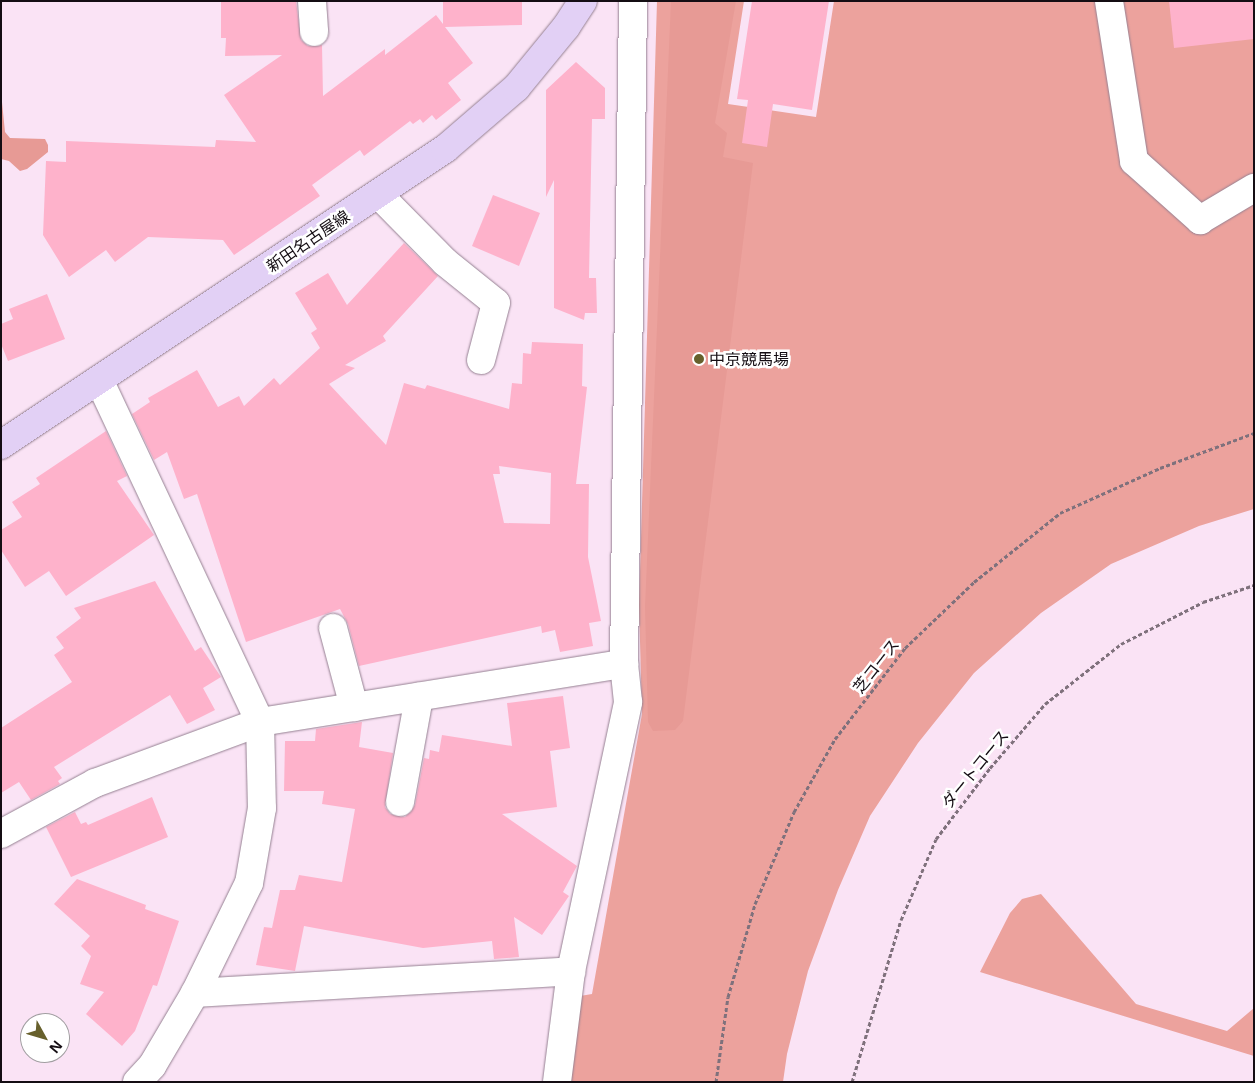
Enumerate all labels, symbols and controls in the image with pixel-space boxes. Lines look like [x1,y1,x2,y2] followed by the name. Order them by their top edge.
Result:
[263,206,353,276] street label: 新田名古屋線
[709,349,789,369] place label: 中京競馬場
[693,353,705,365] marker: 中京競馬場
[849,635,903,697] street label: 芝コース
[937,726,1013,812] street label: ダートコース
[20,1013,70,1063] north arrow
[45,1037,67,1058] text: N

